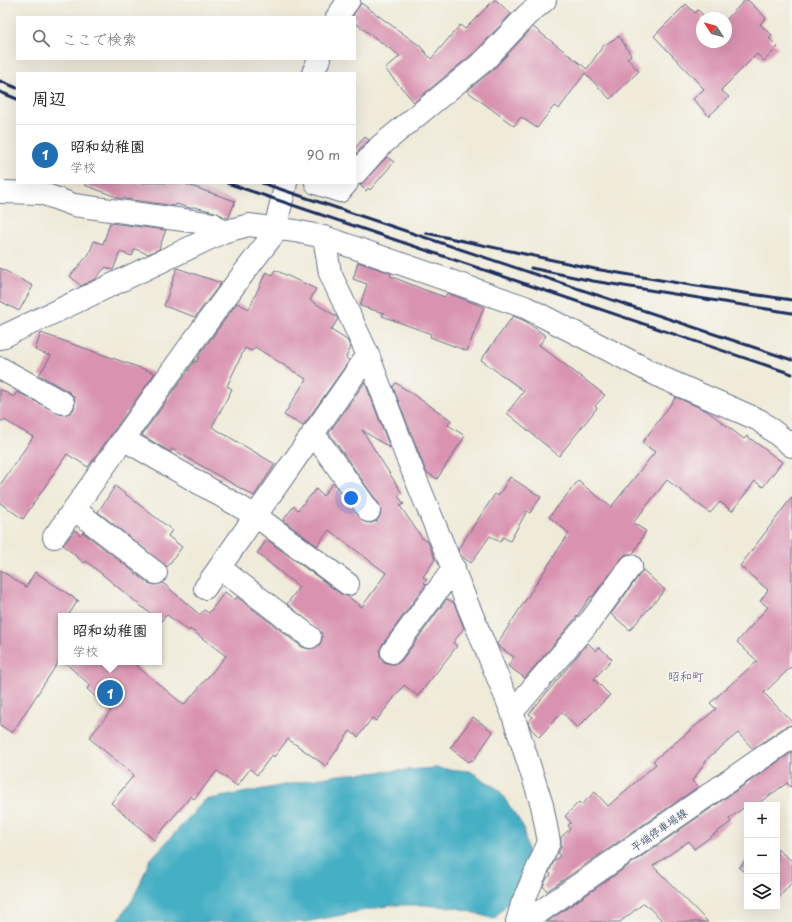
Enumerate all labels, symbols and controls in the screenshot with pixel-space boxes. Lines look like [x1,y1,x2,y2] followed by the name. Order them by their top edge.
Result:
[696,12,732,48] north arrow
[16,16,356,60] search box
[30,27,52,49] icon: search
[62,27,137,50] text: ここで検索
[32,85,66,111] text: 周辺
[70,134,145,157] text: 昭和幼稚園
[42,145,48,164] text: 1
[307,145,340,164] text: 90 m
[70,157,96,176] text: 学校
[341,488,361,508] your location
[58,613,162,665] popup
[72,618,148,641] text: 昭和幼稚園
[72,641,99,660] text: 学校
[668,667,704,685] district label: 昭和町
[97,678,123,708] pin: 1
[744,802,780,910] map controls
[744,802,780,838] button: +
[627,804,691,855] street label: 平端停車場線
[744,838,780,874] button: −
[744,874,780,910] button: layers

